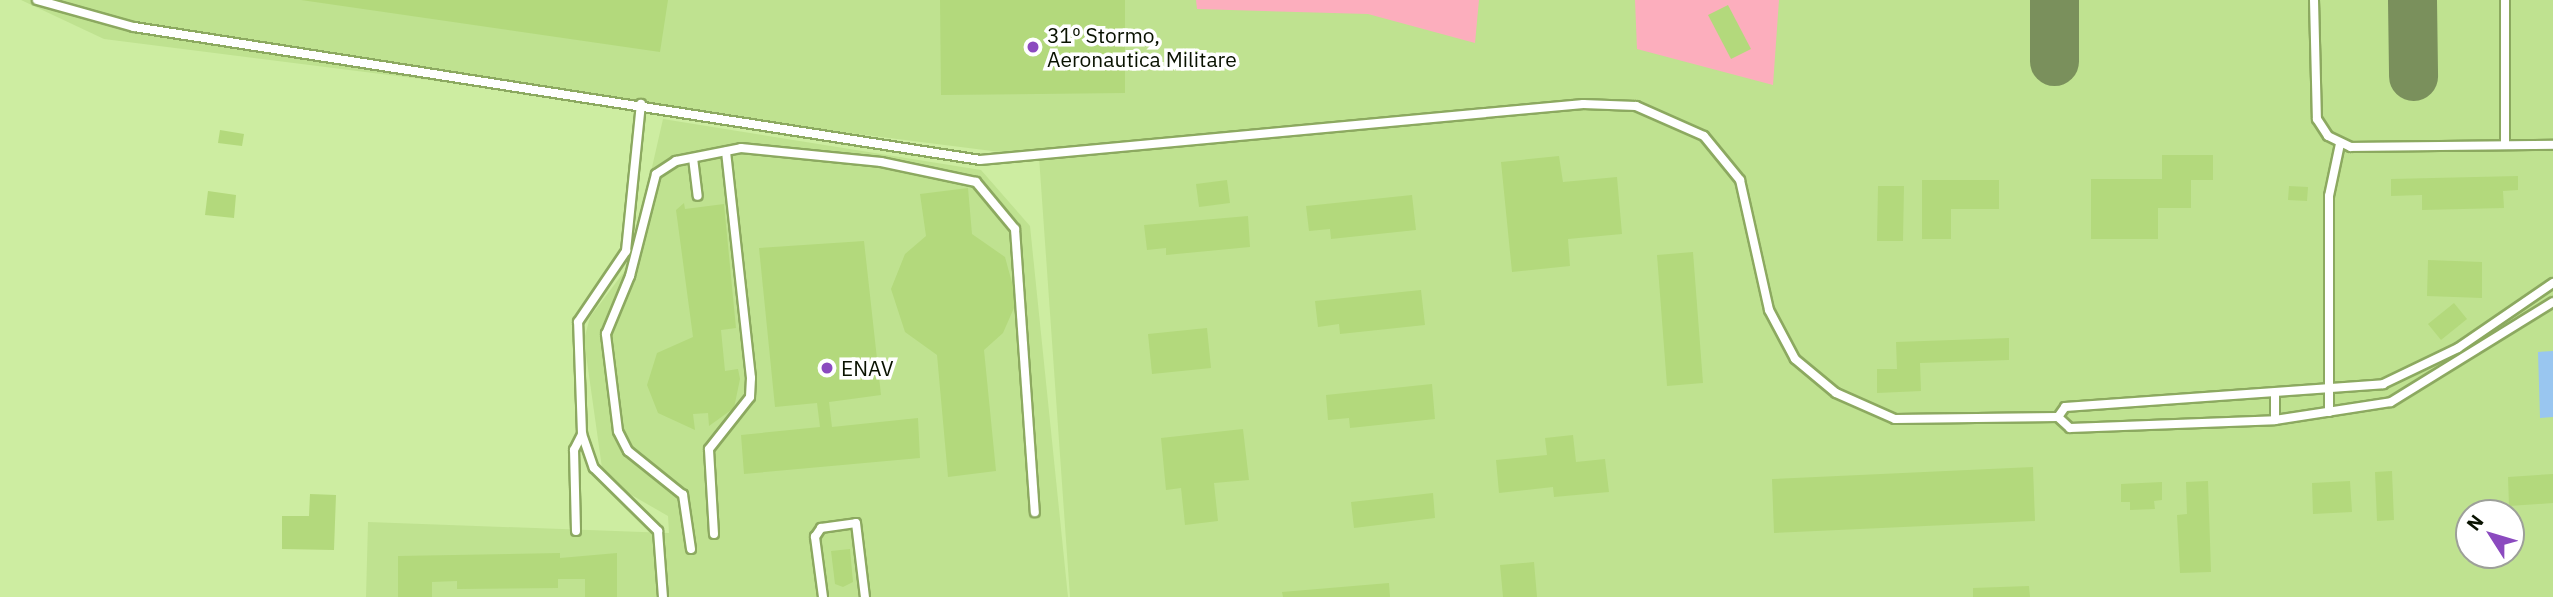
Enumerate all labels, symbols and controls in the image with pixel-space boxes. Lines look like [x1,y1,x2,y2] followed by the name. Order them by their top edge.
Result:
[1047,22,1237,72] place label: 31º Stormo, Aeronautica Militare
[1025,39,1041,55] marker: 31º Stormo, Aeronautica Militare
[841,355,893,381] place label: ENAV
[819,360,835,376] marker: ENAV
[2455,499,2525,569] north arrow
[2461,510,2489,535] text: N

